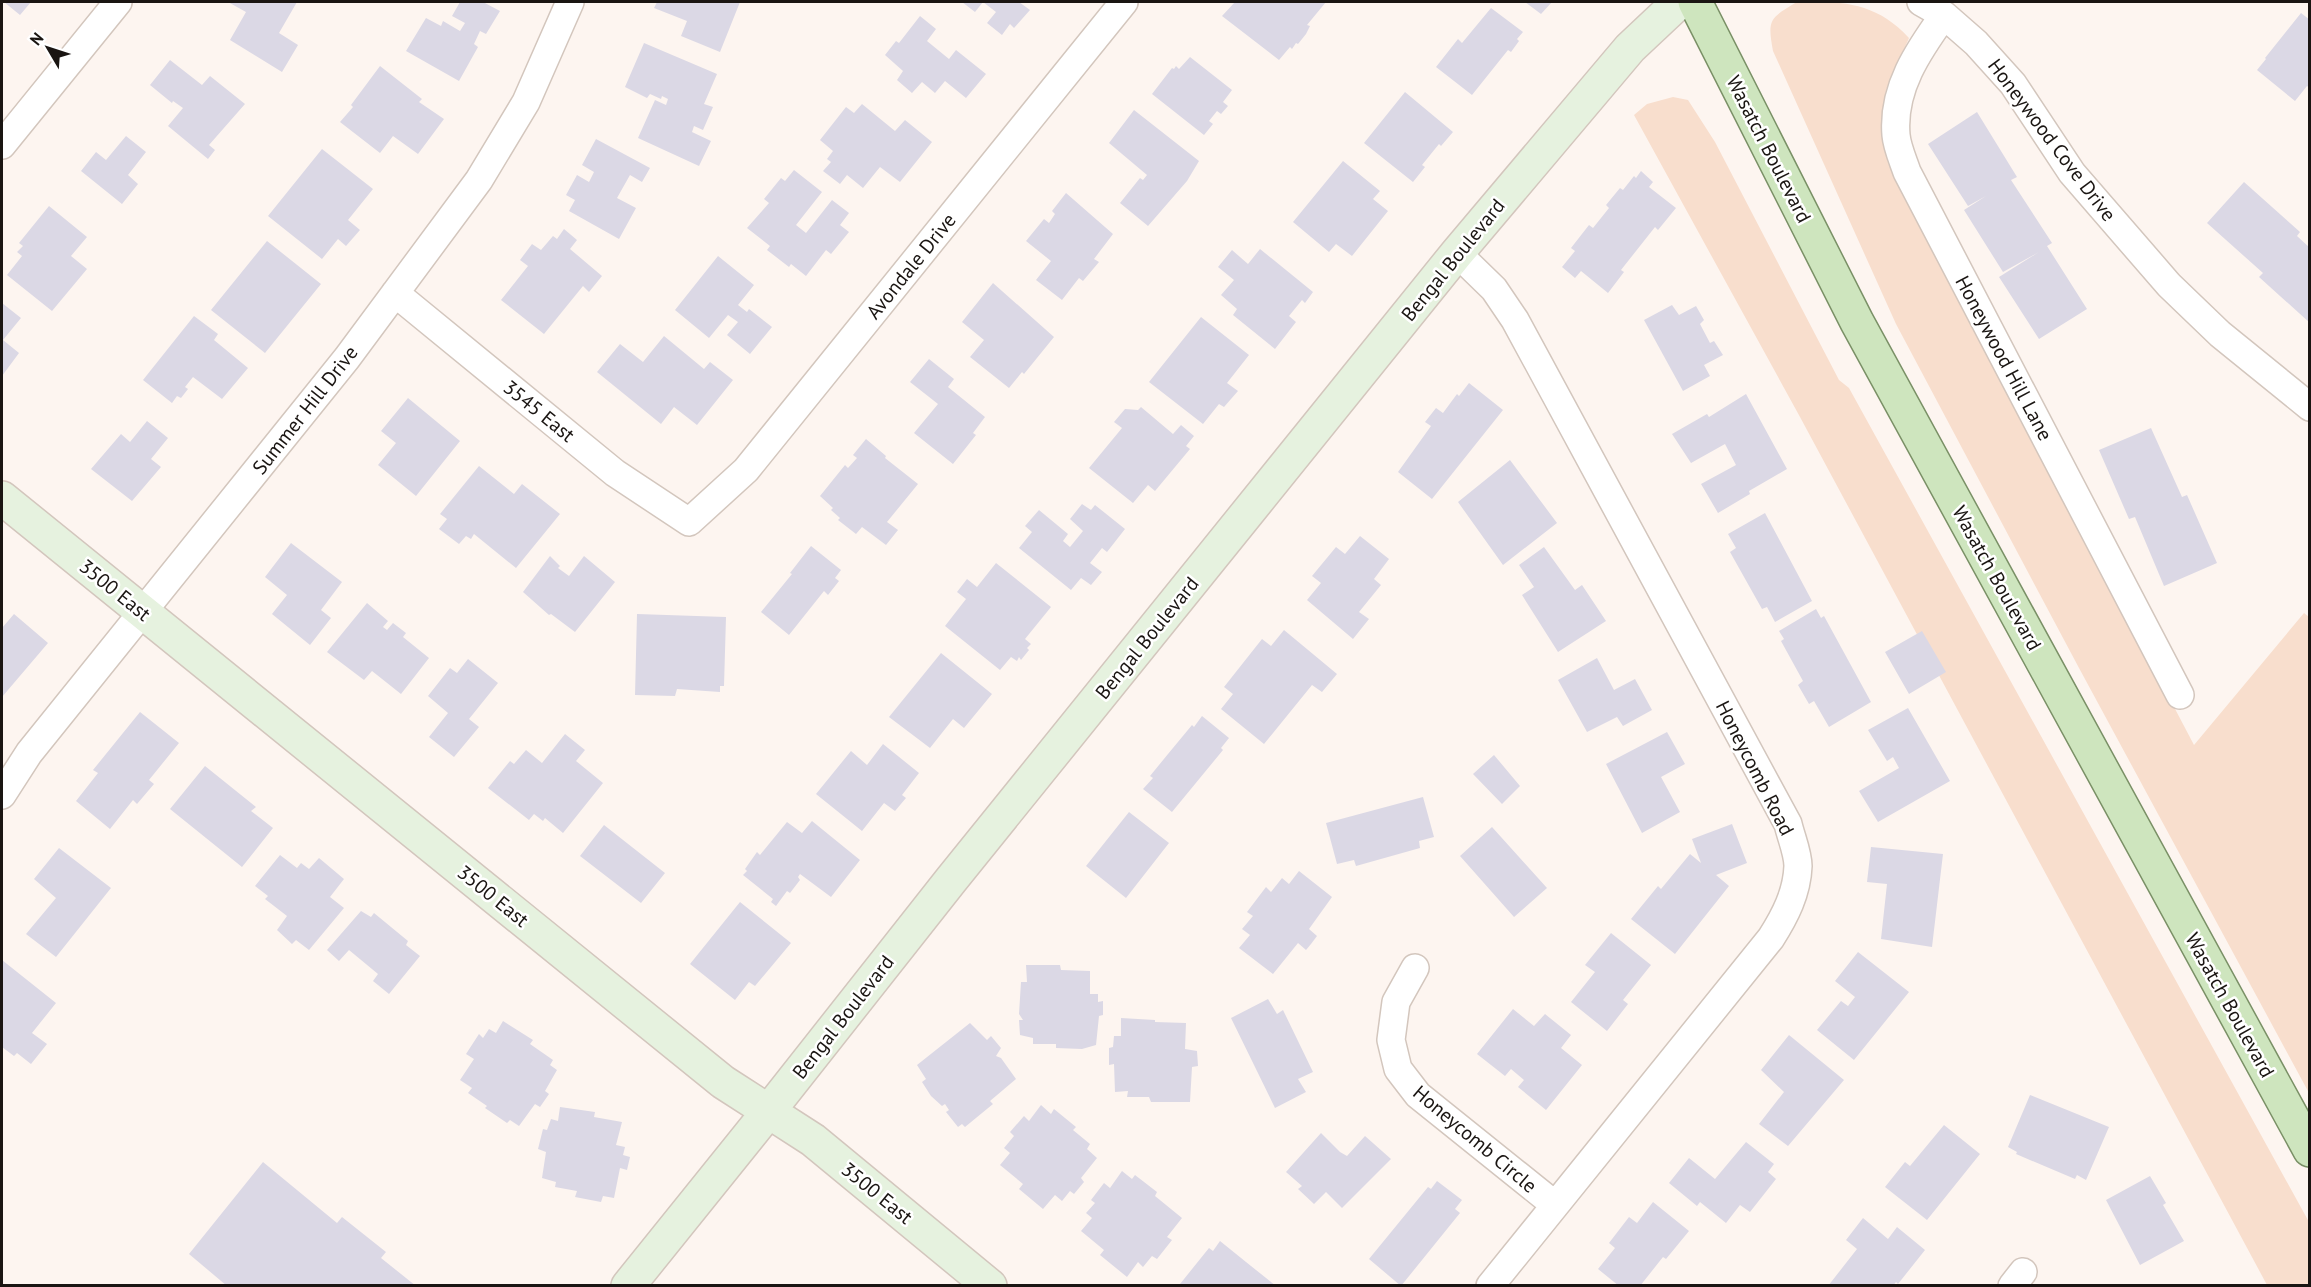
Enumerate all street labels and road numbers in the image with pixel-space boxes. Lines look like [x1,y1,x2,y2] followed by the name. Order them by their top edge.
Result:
[1982,53,2122,227] street label: Honeywood Cove Drive
[1721,71,1817,227] street label: Wasatch Boulevard
[1396,193,1510,327] street label: Bengal Boulevard
[860,208,962,324] street label: Avondale Drive
[1950,271,2058,445] street label: Honeywood Hill Lane
[246,340,364,480] street label: Summer Hill Drive
[498,374,580,448] street label: 3545 East
[1946,501,2048,655] street label: Wasatch Boulevard
[74,553,156,627] street label: 3500 East
[1090,571,1204,705] street label: Bengal Boulevard
[1710,696,1800,840] street label: Honeycomb Road
[452,859,534,933] street label: 3500 East
[2179,928,2281,1082] street label: Wasatch Boulevard
[786,950,900,1084] street label: Bengal Boulevard
[1408,1079,1542,1199] street label: Honeycomb Circle
[836,1156,918,1230] street label: 3500 East

